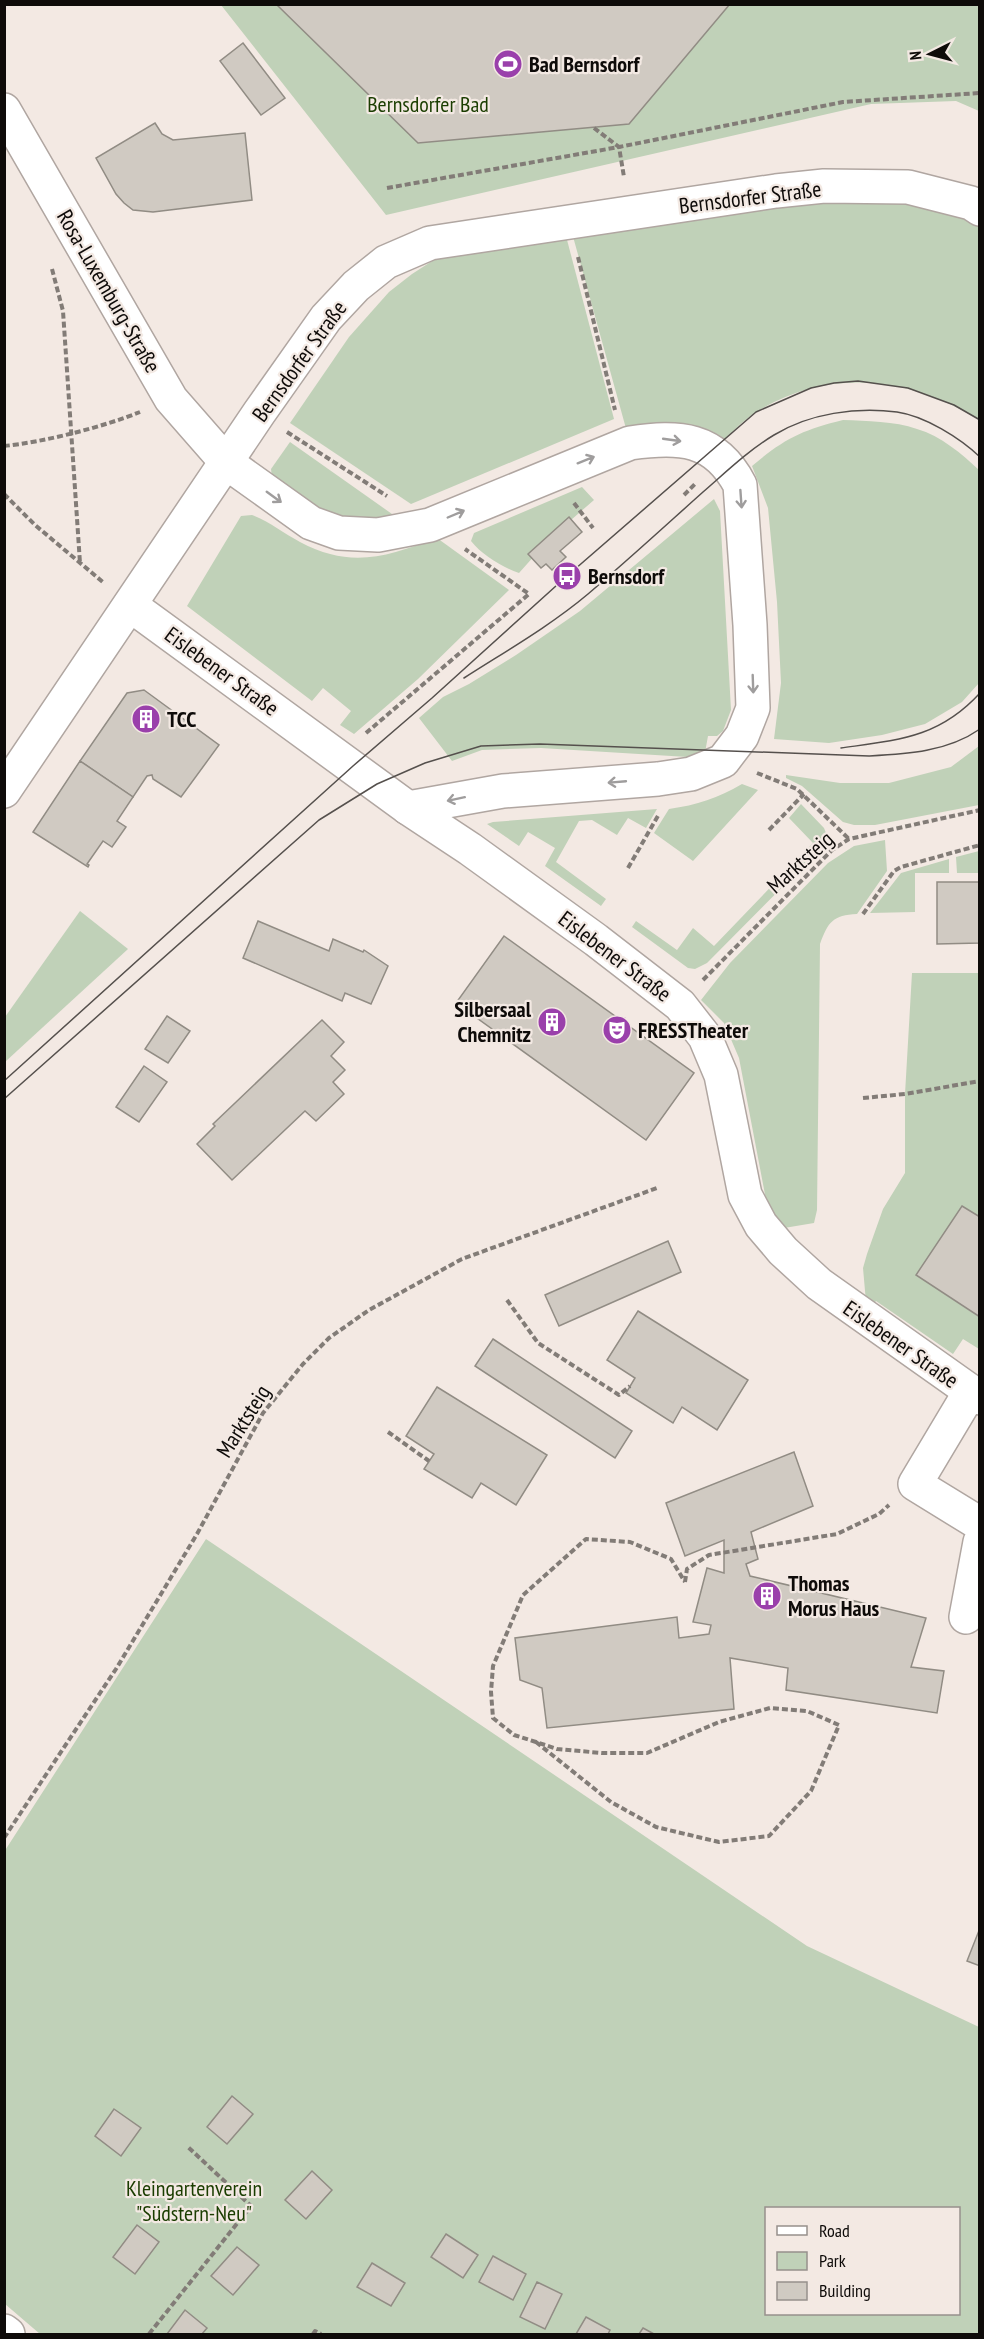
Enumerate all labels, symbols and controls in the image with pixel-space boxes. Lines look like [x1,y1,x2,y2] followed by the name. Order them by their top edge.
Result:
[900,24,960,84] north arrow
[492,48,524,80] sports icon: Bad Bernsdorf
[529,50,640,78] place label: Bad Bernsdorf
[905,50,925,61] text: N
[367,90,489,118] park label: Bernsdorfer Bad
[677,174,823,220] street label: Bernsdorfer Straße
[51,205,167,377] street label: Rosa-Luxemburg-Straße
[246,295,352,427] street label: Bernsdorfer Straße
[662,434,681,445] one-way arrow
[576,454,594,465] one-way arrow
[736,489,747,509] one-way arrow
[266,491,282,503] one-way arrow
[446,508,464,519] one-way arrow
[551,560,583,592] bus stop icon: Bernsdorf
[588,562,665,590] place label: Bernsdorf
[160,620,284,722] street label: Eislebener Straße
[747,673,758,693] one-way arrow
[130,703,162,735] building icon: TCC
[167,705,196,733] place label: TCC
[608,777,627,788] one-way arrow
[446,794,466,805] one-way arrow
[761,825,839,899] street label: Marktsteig
[553,904,677,1008] street label: Eislebener Straße
[454,995,532,1048] place label: Silbersaal Chemnitz
[536,1006,568,1038] building icon: Silbersaal Chemnitz
[601,1014,633,1046] theatre icon: FRESSTheater
[638,1016,749,1044] place label: FRESSTheater
[838,1294,964,1394] street label: Eislebener Straße
[210,1380,276,1462] street label: Marktsteig
[788,1569,879,1622] place label: Thomas Morus Haus
[751,1580,783,1612] building icon: Thomas Morus Haus
[126,2174,262,2227] park label: Kleingartenverein "Südstern-Neu"
[765,2207,960,2315] legend
[819,2219,850,2242] text: Road
[819,2249,846,2272] text: Park
[819,2279,871,2302] text: Building

